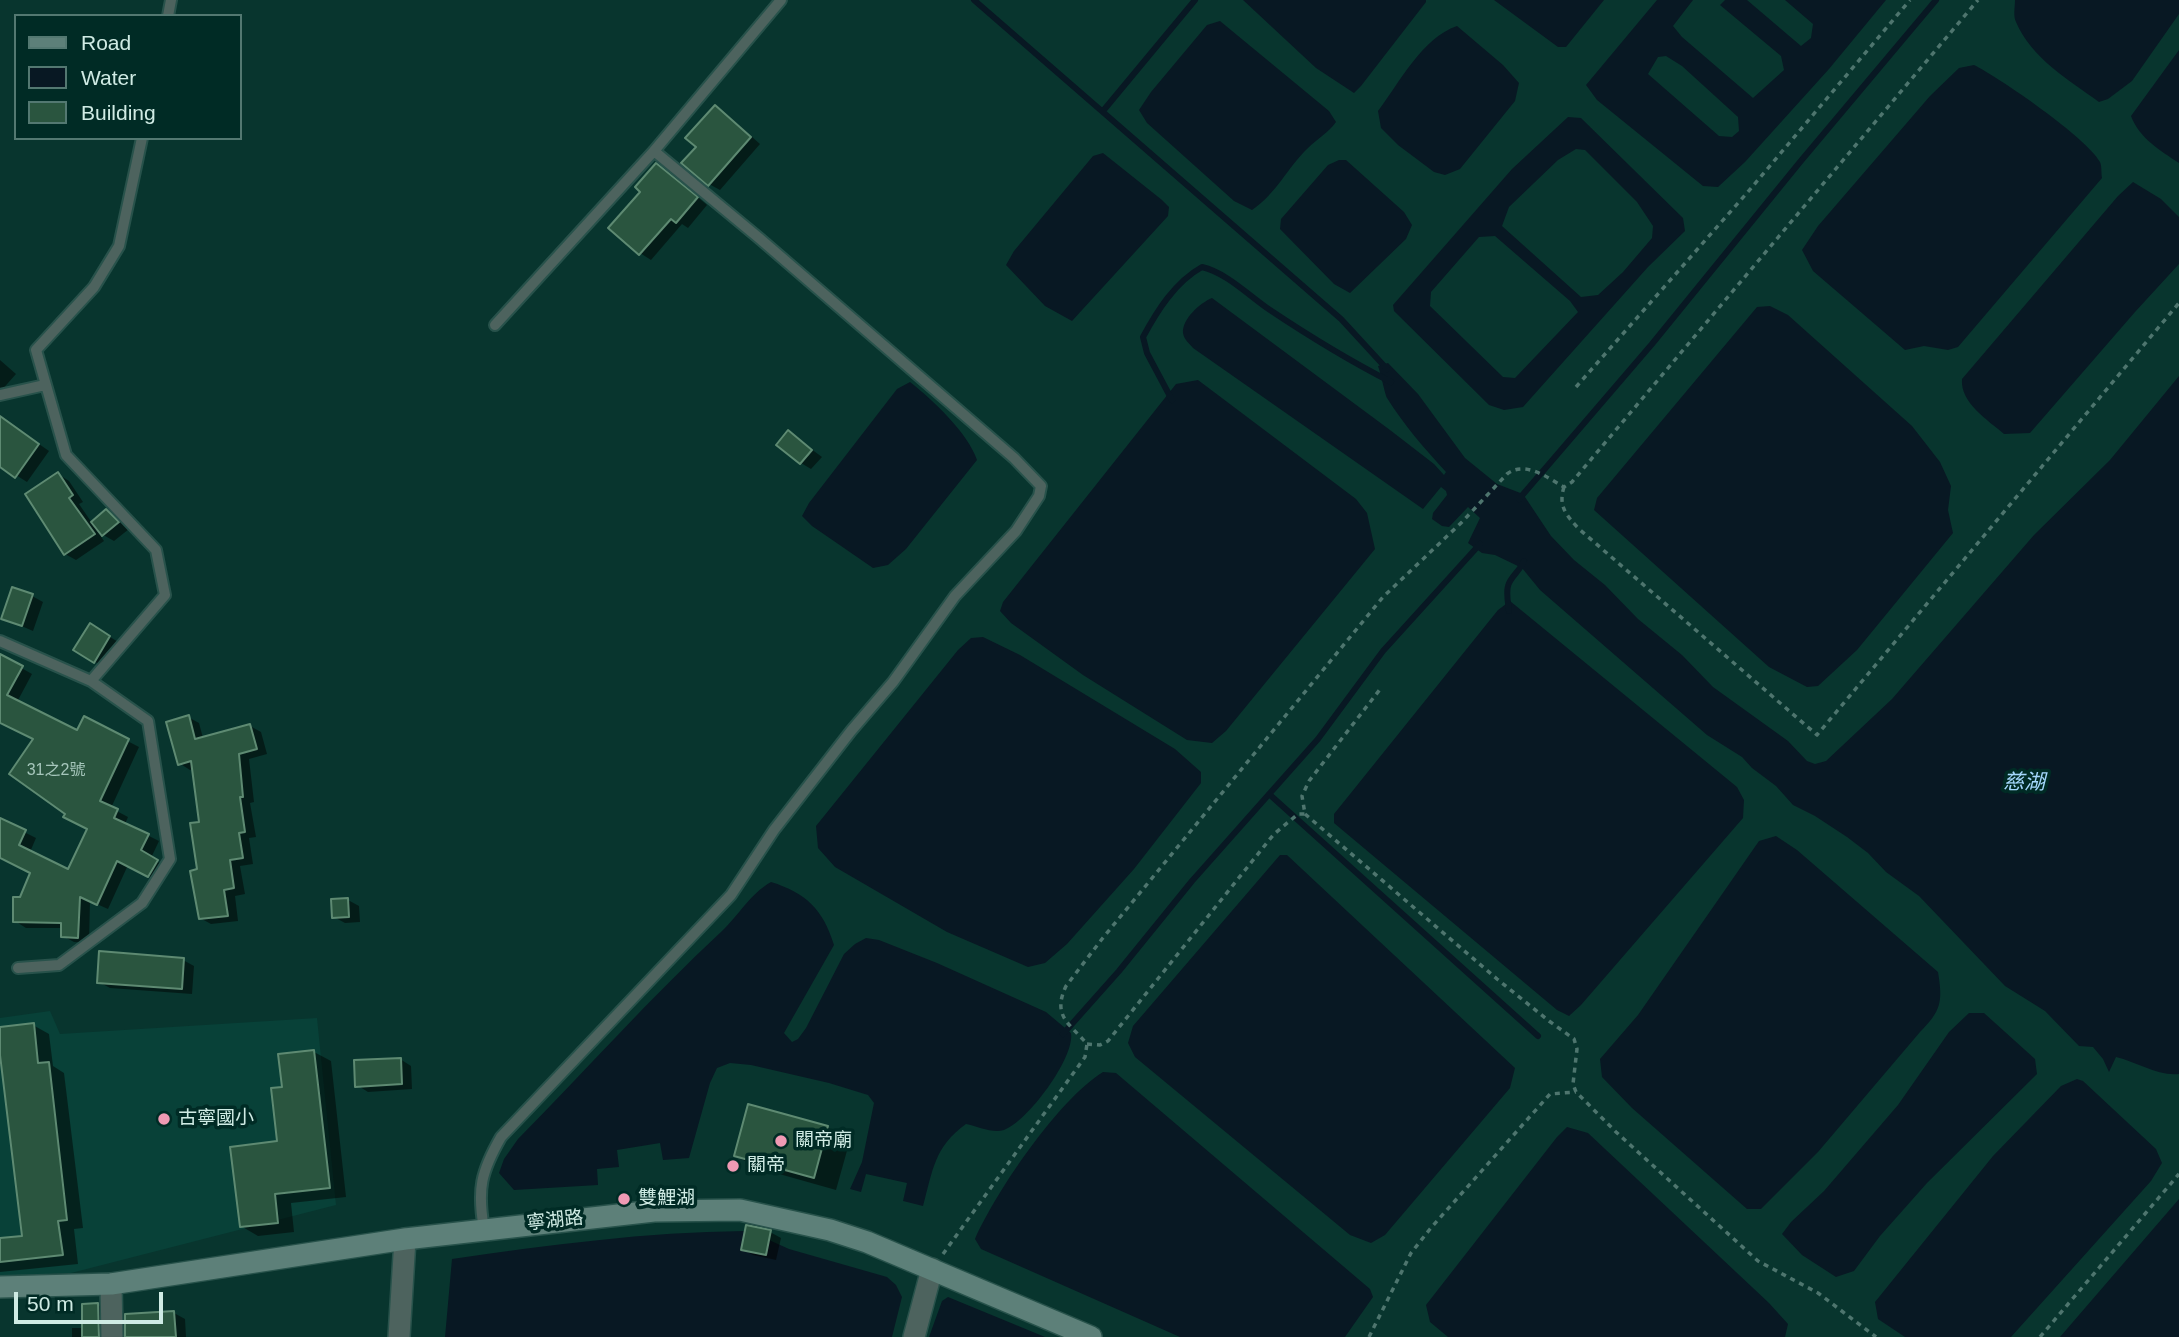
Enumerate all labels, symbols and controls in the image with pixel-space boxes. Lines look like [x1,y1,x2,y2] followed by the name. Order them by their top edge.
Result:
[14,14,242,140] legend
[81,31,131,54] text: Road
[81,66,136,89] text: Water
[81,101,156,124] text: Building
[27,761,85,781] house number: 31之2號
[2003,770,2045,796] water label: 慈湖
[178,1108,254,1130] place label: 古寧國小
[156,1111,172,1127] marker: 古寧國小
[795,1130,852,1152] place label: 關帝廟
[773,1133,789,1149] marker: 關帝廟
[747,1155,785,1177] place label: 關帝
[725,1158,741,1174] marker: 關帝
[638,1188,695,1210] place label: 雙鯉湖
[616,1191,632,1207] marker: 雙鯉湖
[525,1207,585,1235] street label: 寧湖路
[18,1278,166,1322] scale bar
[27,1292,74,1315] text: 50 m

